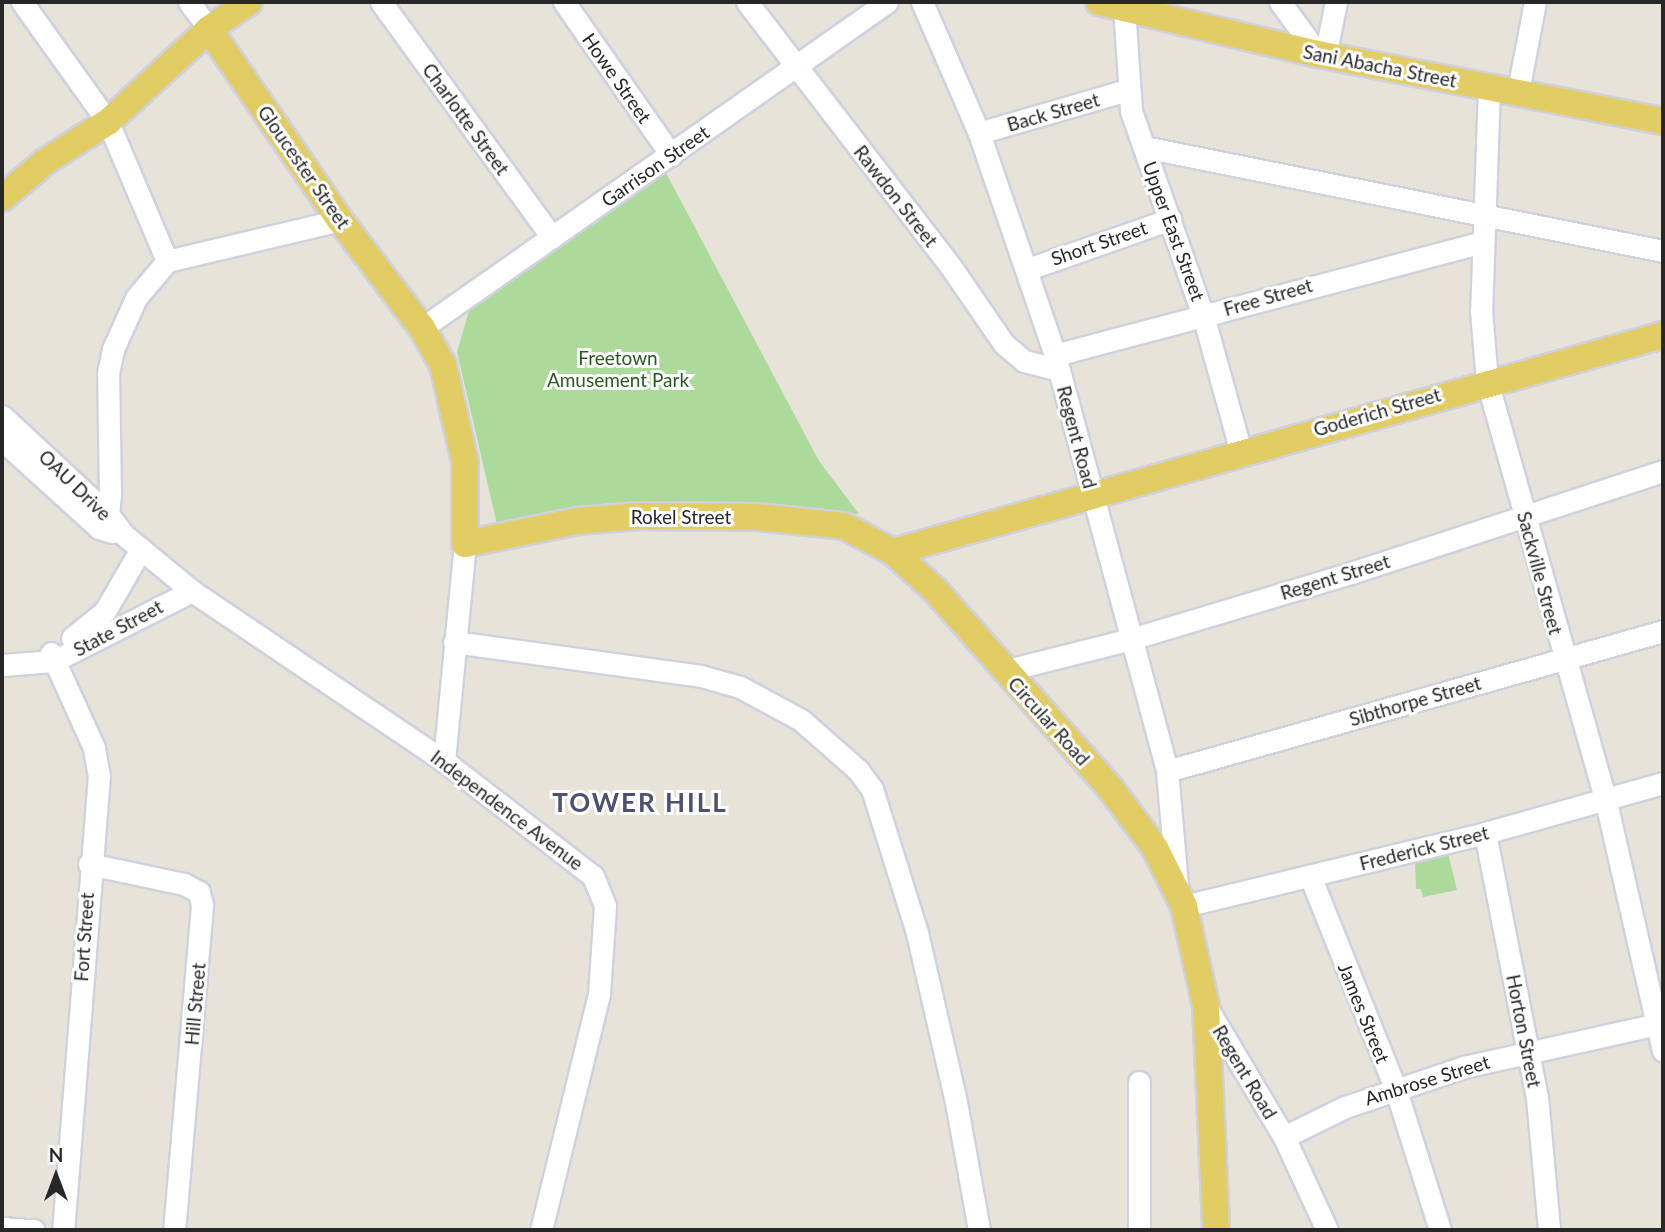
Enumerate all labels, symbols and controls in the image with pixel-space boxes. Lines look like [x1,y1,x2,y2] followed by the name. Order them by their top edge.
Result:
[578,29,656,127] street label: Howe Street
[1301,40,1459,92] street label: Sani Abacha Street
[418,59,514,179] street label: Charlotte Street
[1004,88,1102,136] street label: Back Street
[253,101,355,233] street label: Gloucester Street
[597,120,713,212] street label: Garrison Street
[849,141,943,251] street label: Rawdon Street
[1138,158,1210,304] street label: Upper East Street
[1048,216,1150,270] street label: Short Street
[1221,273,1315,321] street label: Free Street
[547,347,689,391] park label: Freetown Amusement Park
[1052,383,1102,491] street label: Regent Road
[1311,383,1443,441] street label: Goderich Street
[34,445,116,525] street label: OAU Drive
[631,506,731,528] street label: Rokel Street
[1513,509,1567,637] street label: Sackville Street
[1278,550,1392,604] street label: Regent Street
[70,595,166,661] street label: State Street
[1347,671,1483,731] street label: Sibthorpe Street
[1003,672,1095,770] street label: Circular Road
[426,745,588,875] street label: Independence Avenue
[553,787,727,819] district label: TOWER HILL
[1357,821,1491,875] street label: Frederick Street
[70,892,98,982] street label: Fort Street
[1334,960,1394,1066] street label: James Street
[180,962,210,1046] street label: Hill Street
[1502,972,1546,1090] street label: Horton Street
[1208,1021,1282,1123] street label: Regent Road
[1362,1050,1492,1110] street label: Ambrose Street
[21,1141,91,1211] north arrow
[49,1143,63,1166] text: N

